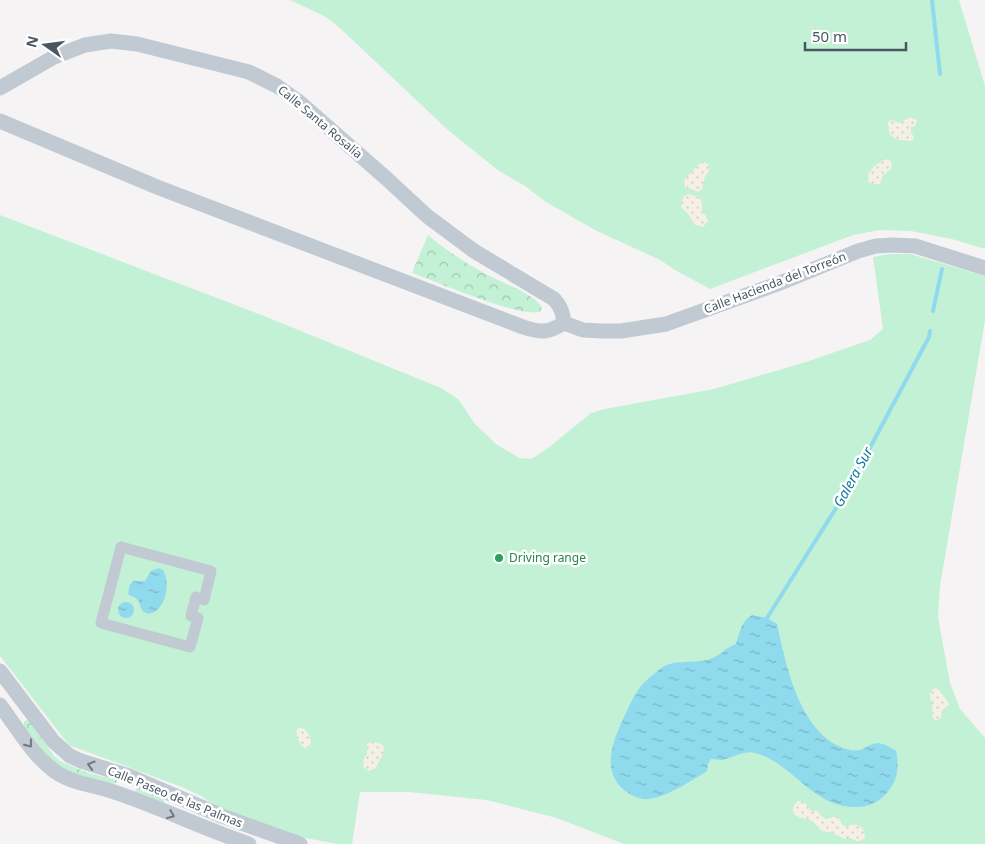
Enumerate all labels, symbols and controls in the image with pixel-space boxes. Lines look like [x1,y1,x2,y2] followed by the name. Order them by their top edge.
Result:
[20,20,70,70] north arrow
[805,20,906,52] scale bar
[812,26,847,46] text: 50 m
[21,34,42,50] text: N
[274,81,366,162] street label: Calle Santa Rosalía
[701,248,848,318] street label: Calle Hacienda del Torreón
[828,443,877,510] water label: Galera Sur
[509,549,586,566] place label: Driving range
[493,552,505,564] marker: Driving range
[24,738,32,747] one-way arrow
[88,760,96,770] one-way arrow
[105,762,245,831] street label: Calle Paseo de las Palmas
[166,808,175,819] one-way arrow

